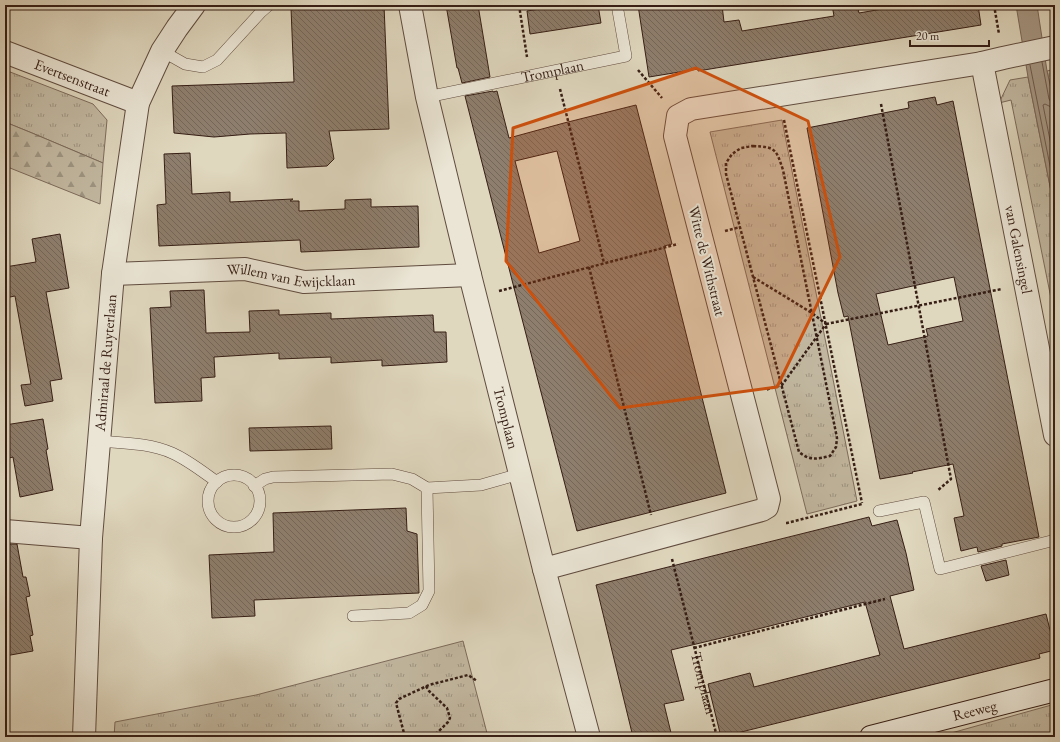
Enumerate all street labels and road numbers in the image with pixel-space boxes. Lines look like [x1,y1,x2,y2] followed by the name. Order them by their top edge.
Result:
[32,54,113,101] street label: Evertsenstraat
[519,55,585,86] street label: Tromplaan
[1001,203,1037,296] street label: van Galensingel
[685,204,730,318] street label: Witte de Withstraat
[226,259,356,291] street label: Willem van Ewijcklaan
[90,293,120,433] street label: Admiraal de Ruyterlaan
[489,384,523,451] street label: Tromplaan
[687,650,721,716] street label: Tromplaan
[951,695,999,725] street label: Reeweg

